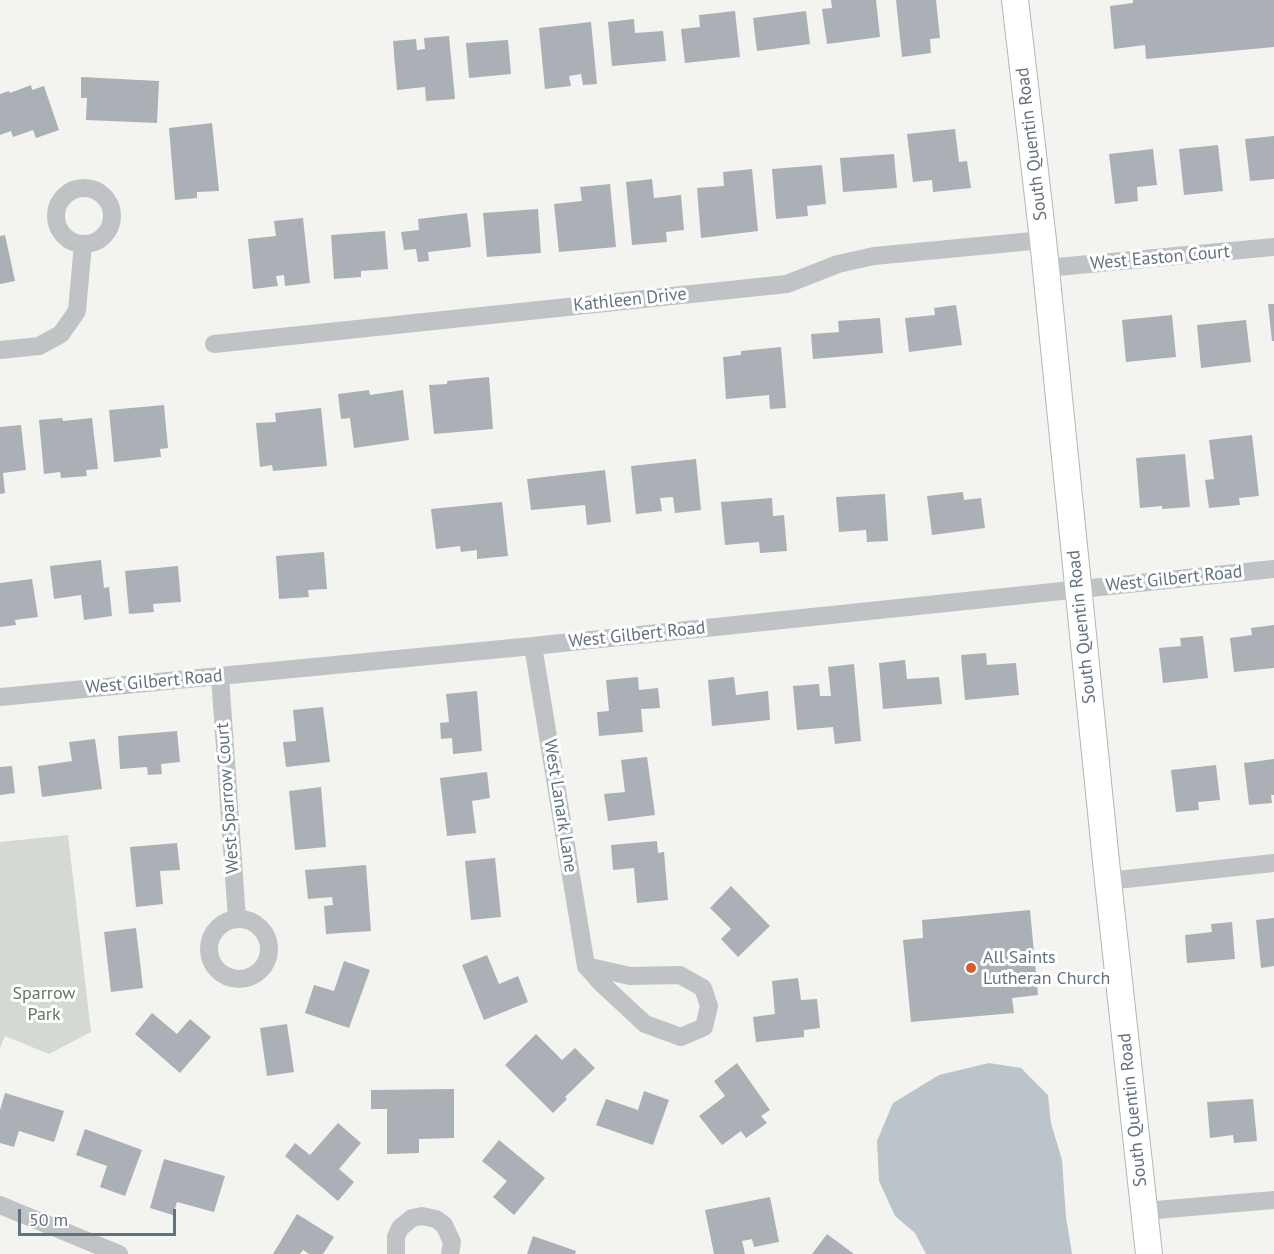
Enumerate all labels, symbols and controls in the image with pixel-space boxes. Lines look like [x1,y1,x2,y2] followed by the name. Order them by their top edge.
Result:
[1012,66,1052,222] street label: South Quentin Road
[1089,241,1231,275] street label: West Easton Court
[572,283,688,317] street label: Kathleen Drive
[1063,549,1101,705] street label: South Quentin Road
[1105,561,1243,597] street label: West Gilbert Road
[568,617,706,653] street label: West Gilbert Road
[85,665,223,699] street label: West Gilbert Road
[212,722,244,874] street label: West Sparrow Court
[539,738,581,874] street label: West Lanark Lane
[983,947,1110,990] place label: All Saints Lutheran Church
[964,961,978,975] marker: All Saints Lutheran Church
[12,983,76,1026] park label: Sparrow Park
[1114,1032,1152,1188] street label: South Quentin Road
[21,1197,178,1235] scale bar
[29,1208,68,1231] text: 50 m

